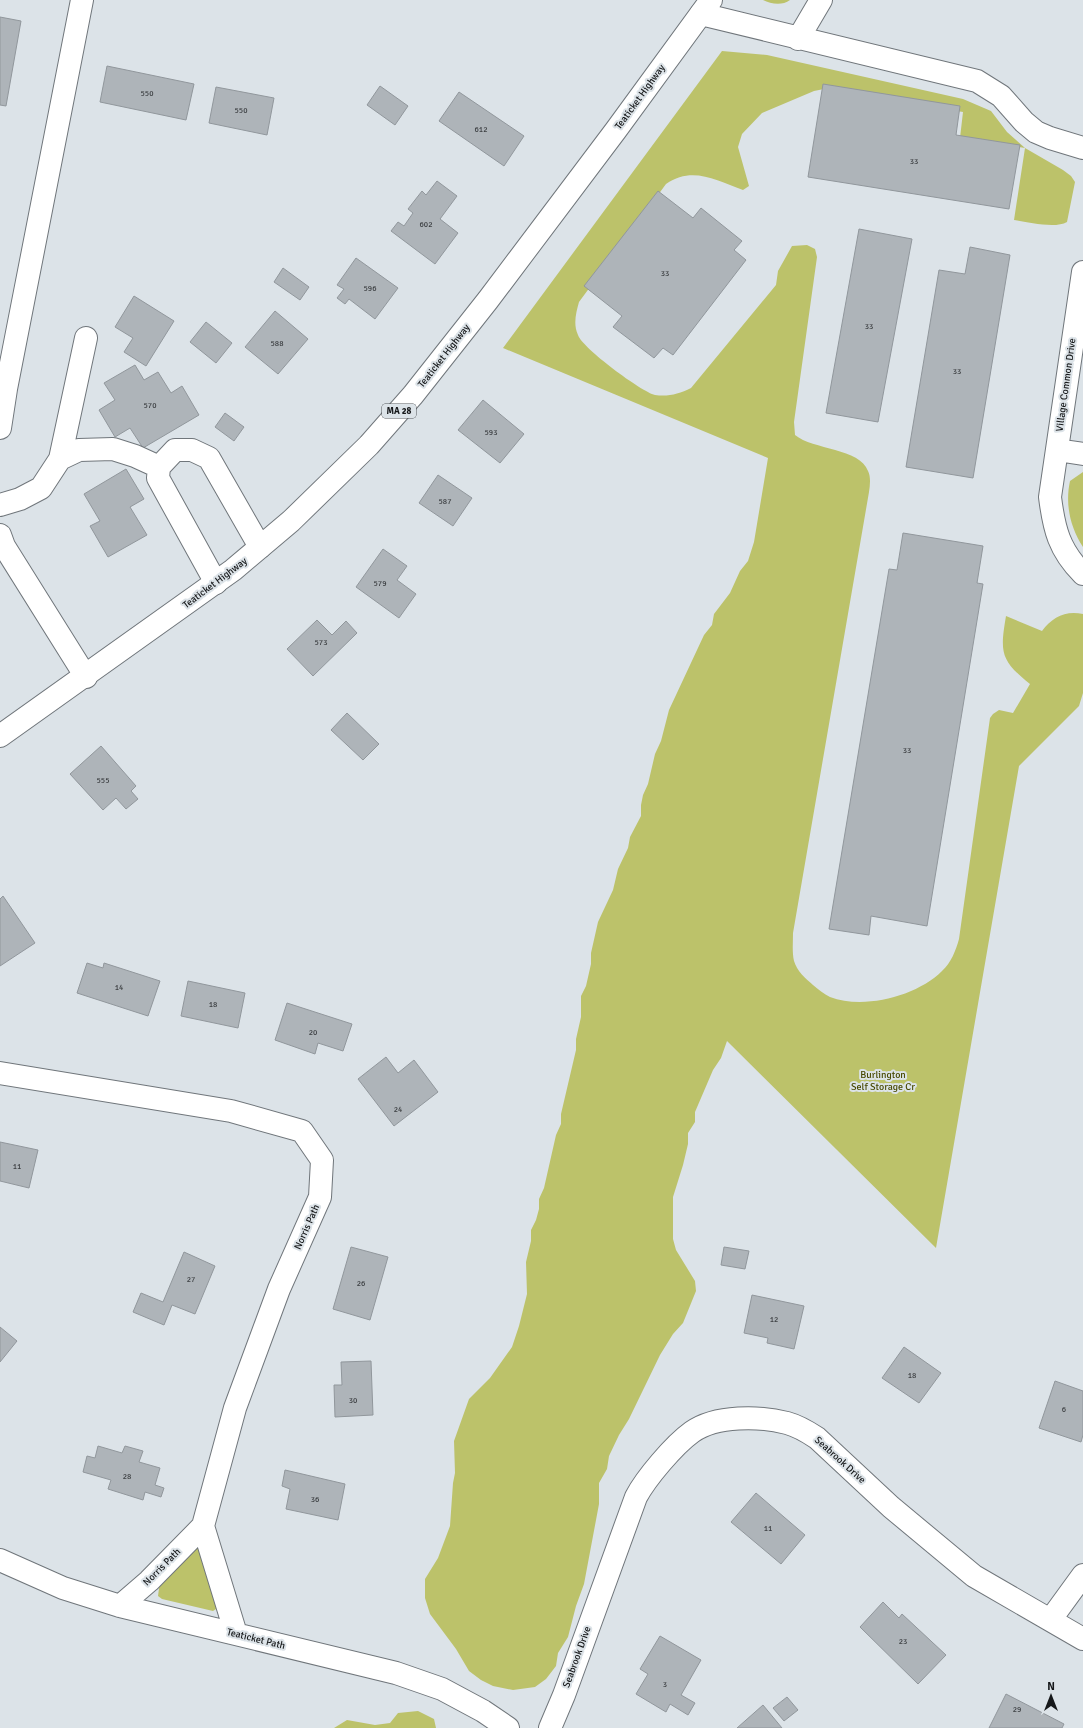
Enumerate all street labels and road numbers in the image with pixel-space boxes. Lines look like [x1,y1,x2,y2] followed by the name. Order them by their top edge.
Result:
[612,62,668,132] street label: Teaticket Highway
[415,322,473,390] street label: Teaticket Highway
[1054,338,1078,432] street label: Village Common Drive
[382,404,416,418] road number: MA 28
[180,555,250,611] street label: Teaticket Highway
[292,1203,322,1251] street label: Norris Path
[812,1434,868,1486] street label: Seabrook Drive
[141,1546,183,1588] street label: Norris Path
[560,1625,594,1689] street label: Seabrook Drive
[225,1626,287,1652] street label: Teaticket Path

